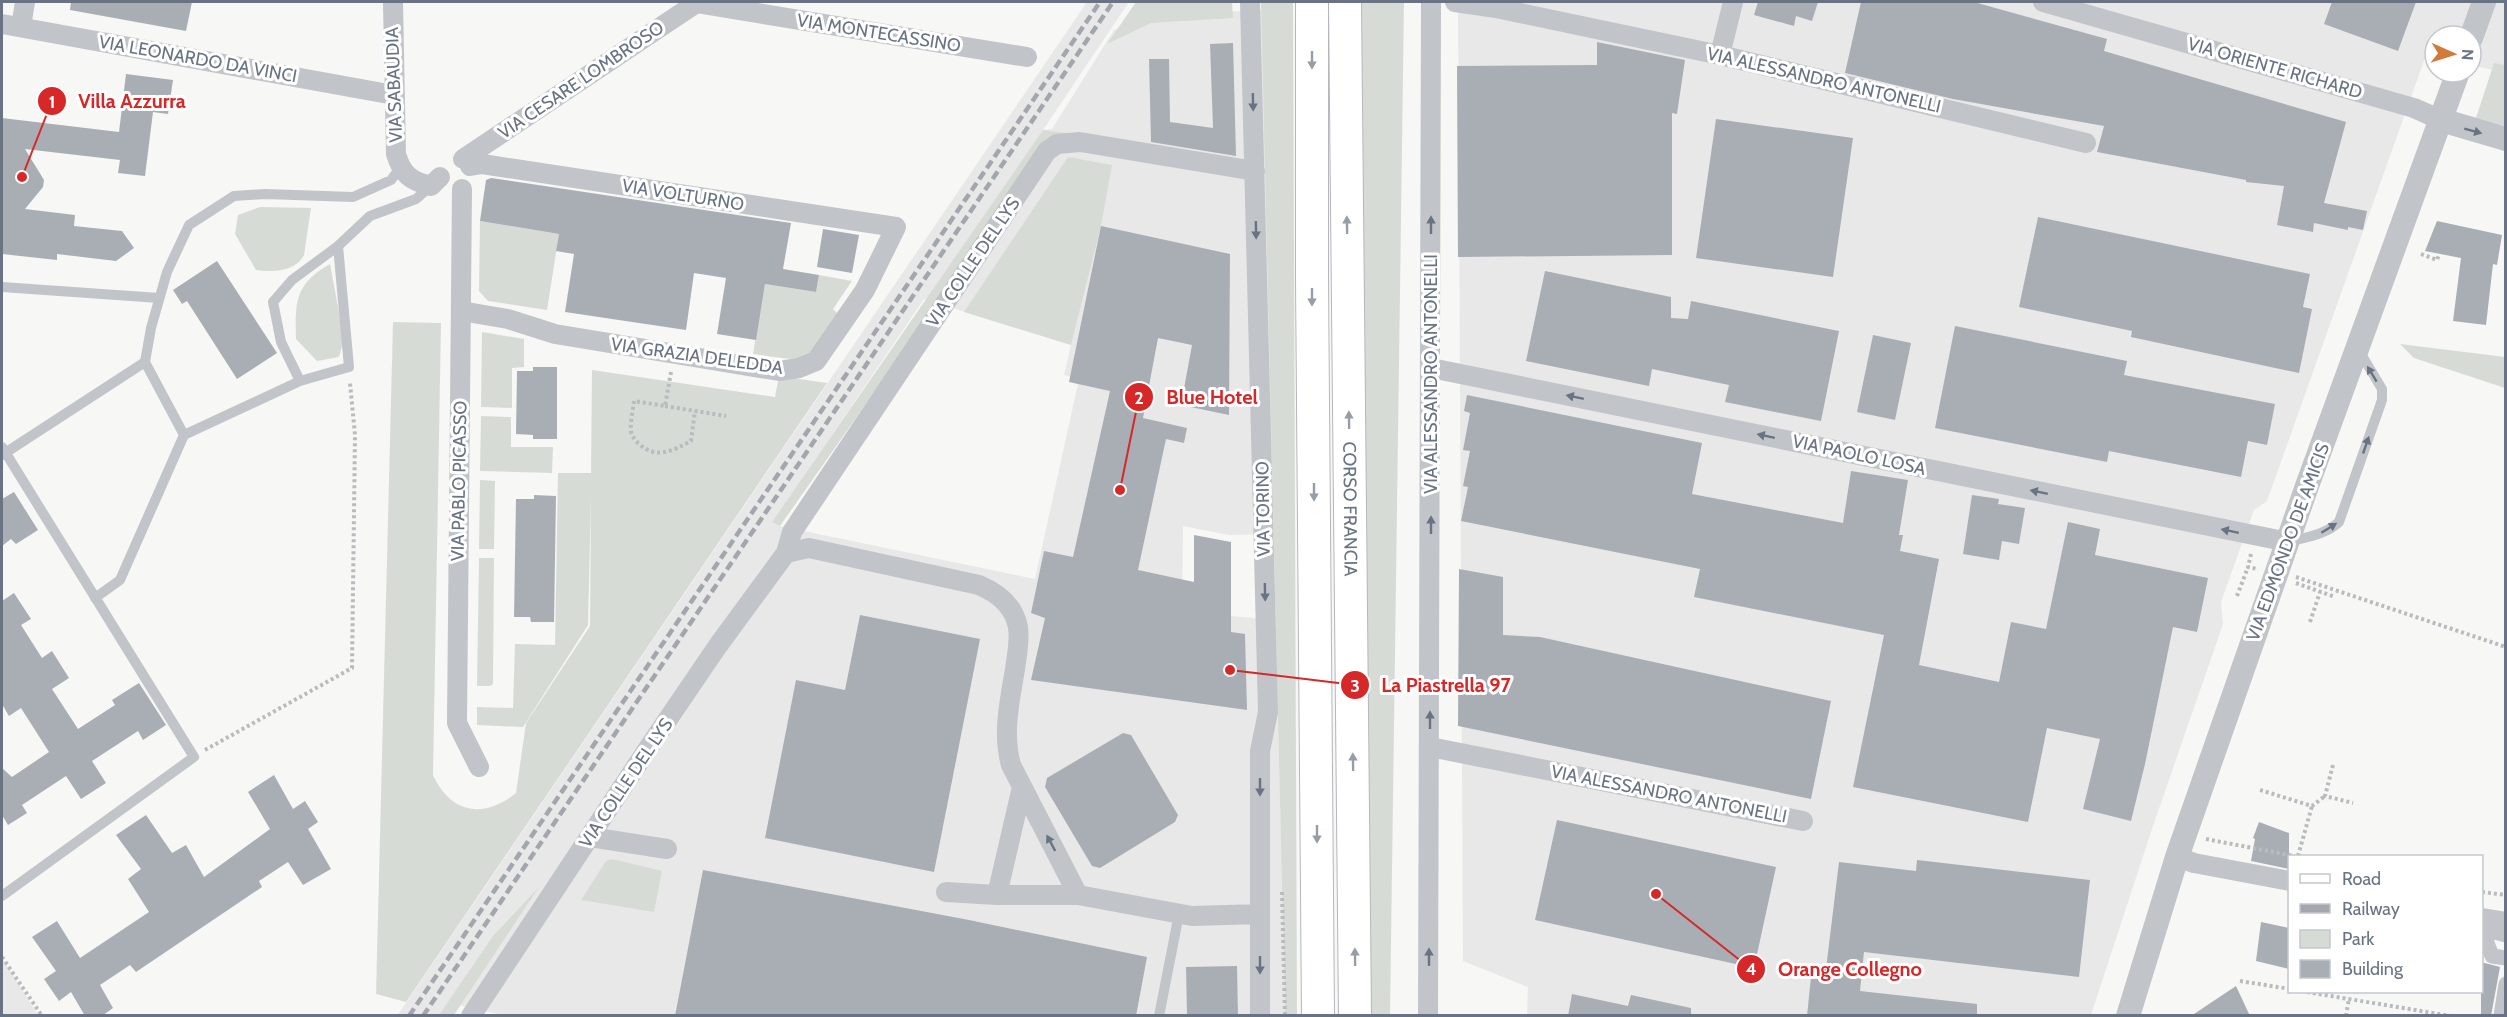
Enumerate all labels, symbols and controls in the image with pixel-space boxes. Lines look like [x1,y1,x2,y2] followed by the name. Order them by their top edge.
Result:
[796,9,963,57] street label: VIA MONTECASSINO
[494,16,668,144] street label: VIA CESARE LOMBROSO
[2423,24,2483,84] north arrow
[381,27,407,143] street label: VIA SABAUDIA
[97,31,299,87] street label: VIA LEONARDO DA VINCI
[2185,33,2365,103] street label: VIA ORIENTE RICHARD
[1705,42,1943,118] street label: VIA ALESSANDRO ANTONELLI
[2458,49,2477,61] text: N
[1307,50,1317,69] one-way arrow
[37,82,198,120] callout: Villa Azzurra
[78,89,186,113] text: Villa Azzurra
[49,91,55,113] text: 1
[1248,92,1257,111] one-way arrow
[2464,127,2482,136] one-way arrow
[620,175,746,216] street label: VIA VOLTURNO
[922,193,1024,331] street label: VIA COLLE DEL LYS
[1342,216,1352,235] one-way arrow
[1426,216,1436,235] one-way arrow
[1252,220,1261,239] one-way arrow
[1420,254,1442,494] street label: VIA ALESSANDRO ANTONELLI
[1307,287,1317,306] one-way arrow
[610,333,784,379] street label: VIA GRAZIA DELEDDA
[2367,366,2378,382] one-way arrow
[1124,378,1270,416] callout: Blue Hotel
[1166,385,1258,409] text: Blue Hotel
[1134,387,1144,409] text: 2
[1565,392,1584,401] one-way arrow
[447,400,471,561] street label: VIA PABLO PICASSO
[1345,411,1354,430] one-way arrow
[1790,430,1928,480] street label: VIA PAOLO LOSA
[1756,431,1775,440] one-way arrow
[2361,436,2371,454] one-way arrow
[2242,440,2334,644] street label: VIA EDMONDO DE AMICIS
[1338,441,1362,577] street label: CORSO FRANCIA
[1251,461,1275,557] street label: VIA TORINO
[1309,482,1319,501] one-way arrow
[2029,487,2048,496] one-way arrow
[1426,516,1436,535] one-way arrow
[2321,522,2337,533] one-way arrow
[2221,526,2240,535] one-way arrow
[1260,583,1270,602] one-way arrow
[1340,666,1523,704] callout: La Piastrella 97
[1381,673,1512,697] text: La Piastrella 97
[1350,675,1360,697] text: 3
[1425,711,1435,730] one-way arrow
[575,714,677,852] street label: VIA COLLE DEL LYS
[1348,753,1358,772] one-way arrow
[1549,760,1789,828] street label: VIA ALESSANDRO ANTONELLI
[1255,777,1265,796] one-way arrow
[1312,824,1322,843] one-way arrow
[1047,834,1057,852] one-way arrow
[2288,855,2483,993] legend
[2342,868,2381,890] text: Road
[2342,898,2400,920] text: Railway
[2342,928,2375,950] text: Park
[1350,948,1359,967] one-way arrow
[1424,948,1434,967] one-way arrow
[1736,950,1933,988] callout: Orange Collegno
[1255,955,1265,974] one-way arrow
[1778,957,1922,981] text: Orange Collegno
[1745,958,1757,980] text: 4
[2342,958,2404,980] text: Building

